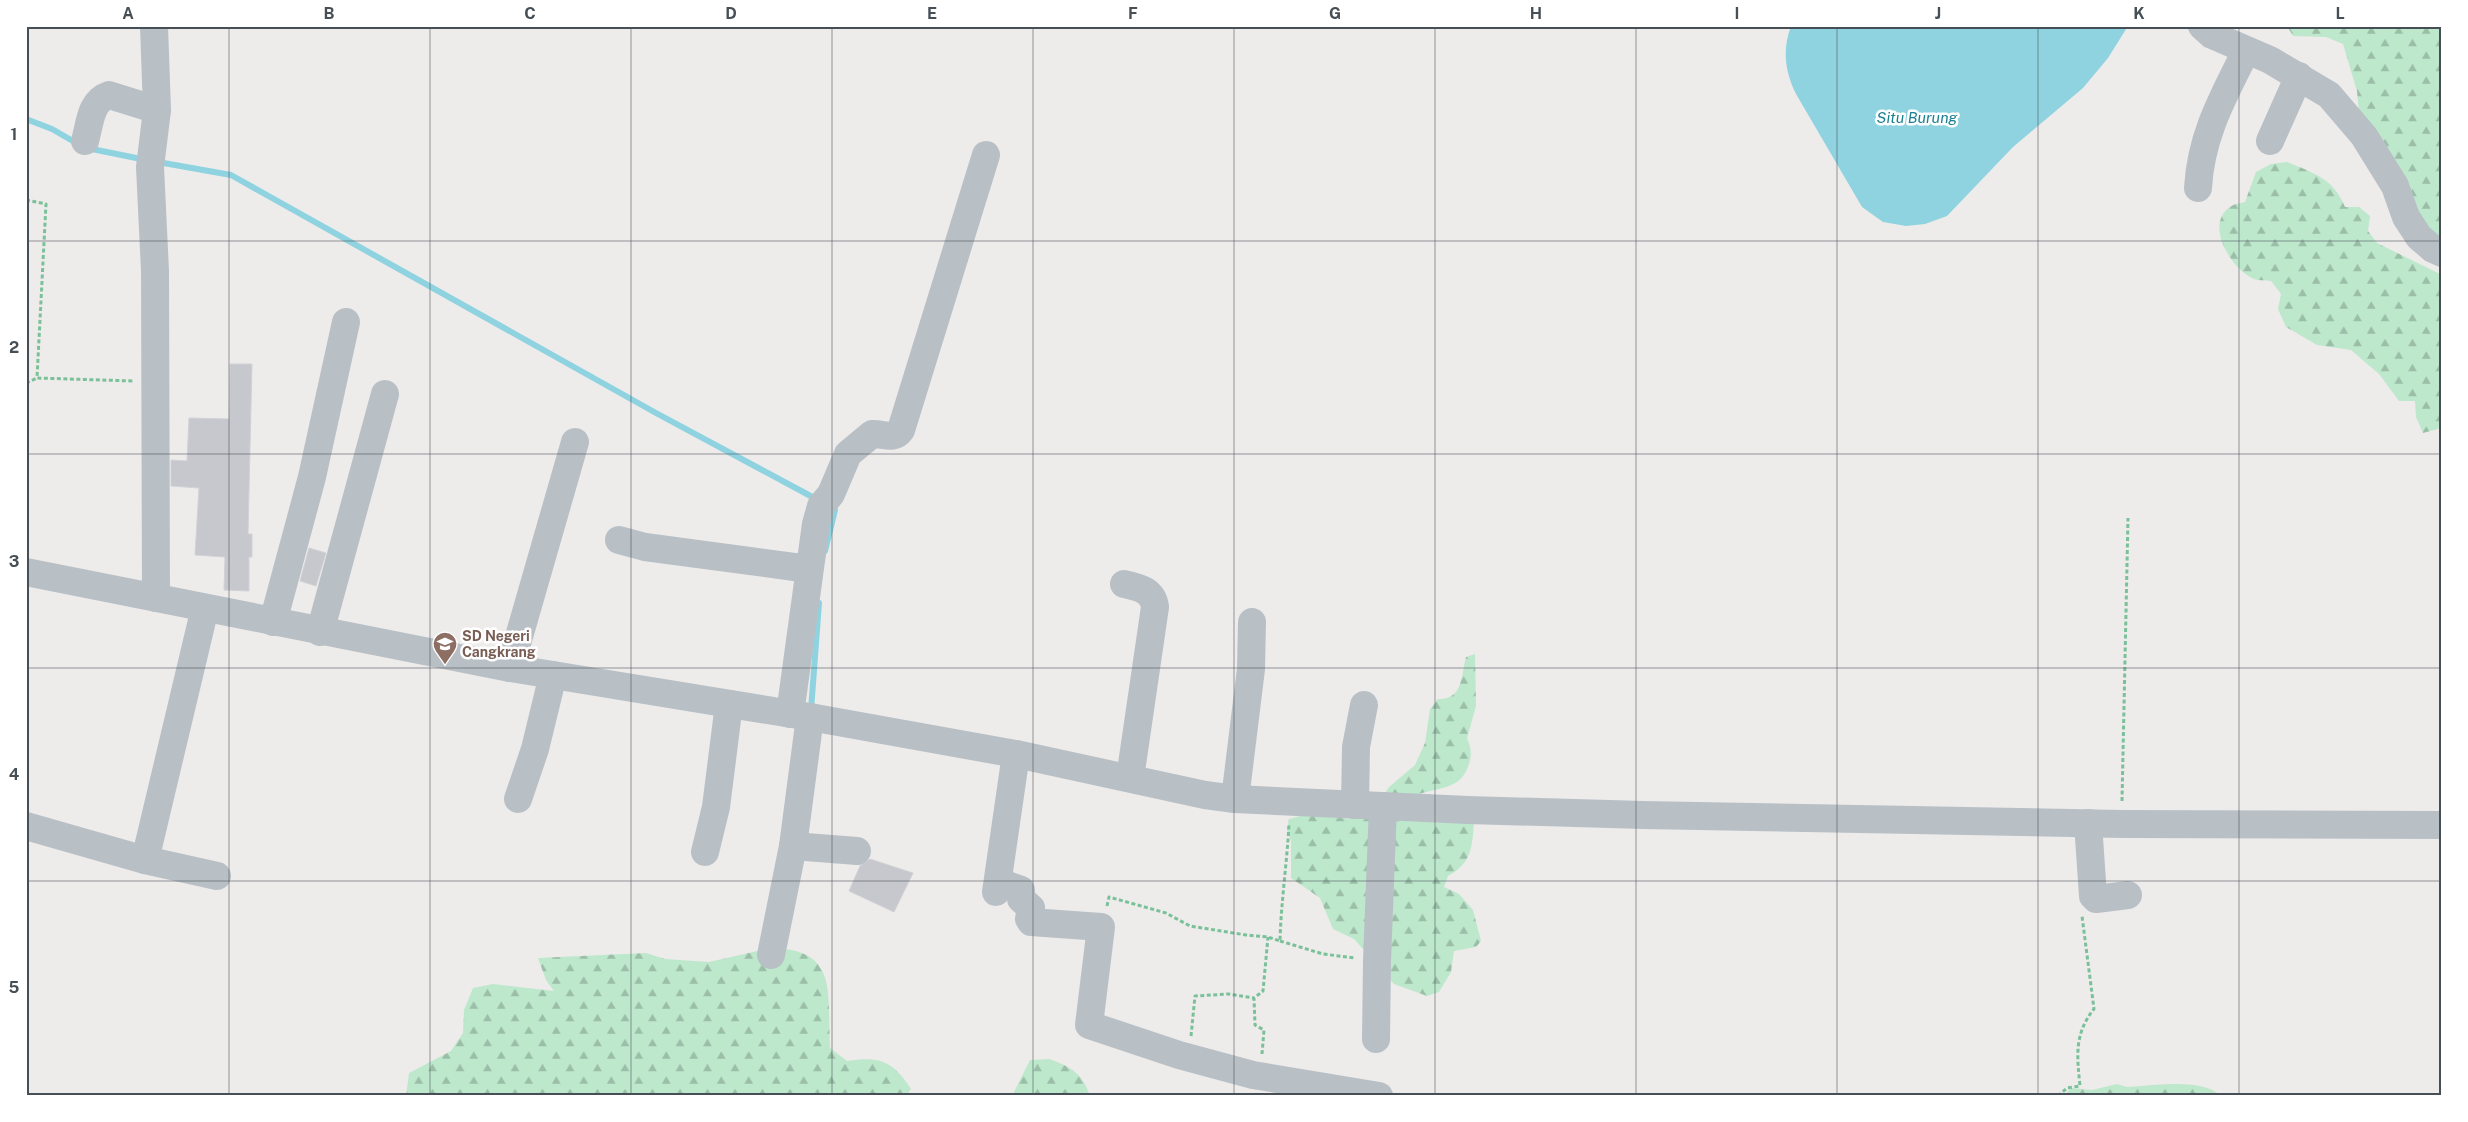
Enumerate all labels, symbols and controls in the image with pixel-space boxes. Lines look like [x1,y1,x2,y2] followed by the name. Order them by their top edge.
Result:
[122,4,134,23] text: A
[324,4,335,23] text: B
[524,4,536,23] text: C
[725,4,737,23] text: D
[927,4,937,23] text: E
[1128,4,1138,23] text: F
[1329,4,1341,23] text: G
[1530,4,1542,23] text: H
[1735,4,1739,23] text: I
[1935,4,1941,23] text: J
[2133,4,2145,23] text: K
[2335,4,2345,23] text: L
[1877,109,1957,126] water label: Situ Burung
[11,125,17,144] text: 1
[9,338,19,357] text: 2
[9,552,19,571] text: 3
[462,628,536,660] place label: SD Negeri Cangkrang
[432,631,458,665] school or university icon: SD Negeri Cangkrang
[9,765,20,784] text: 4
[9,978,20,997] text: 5

